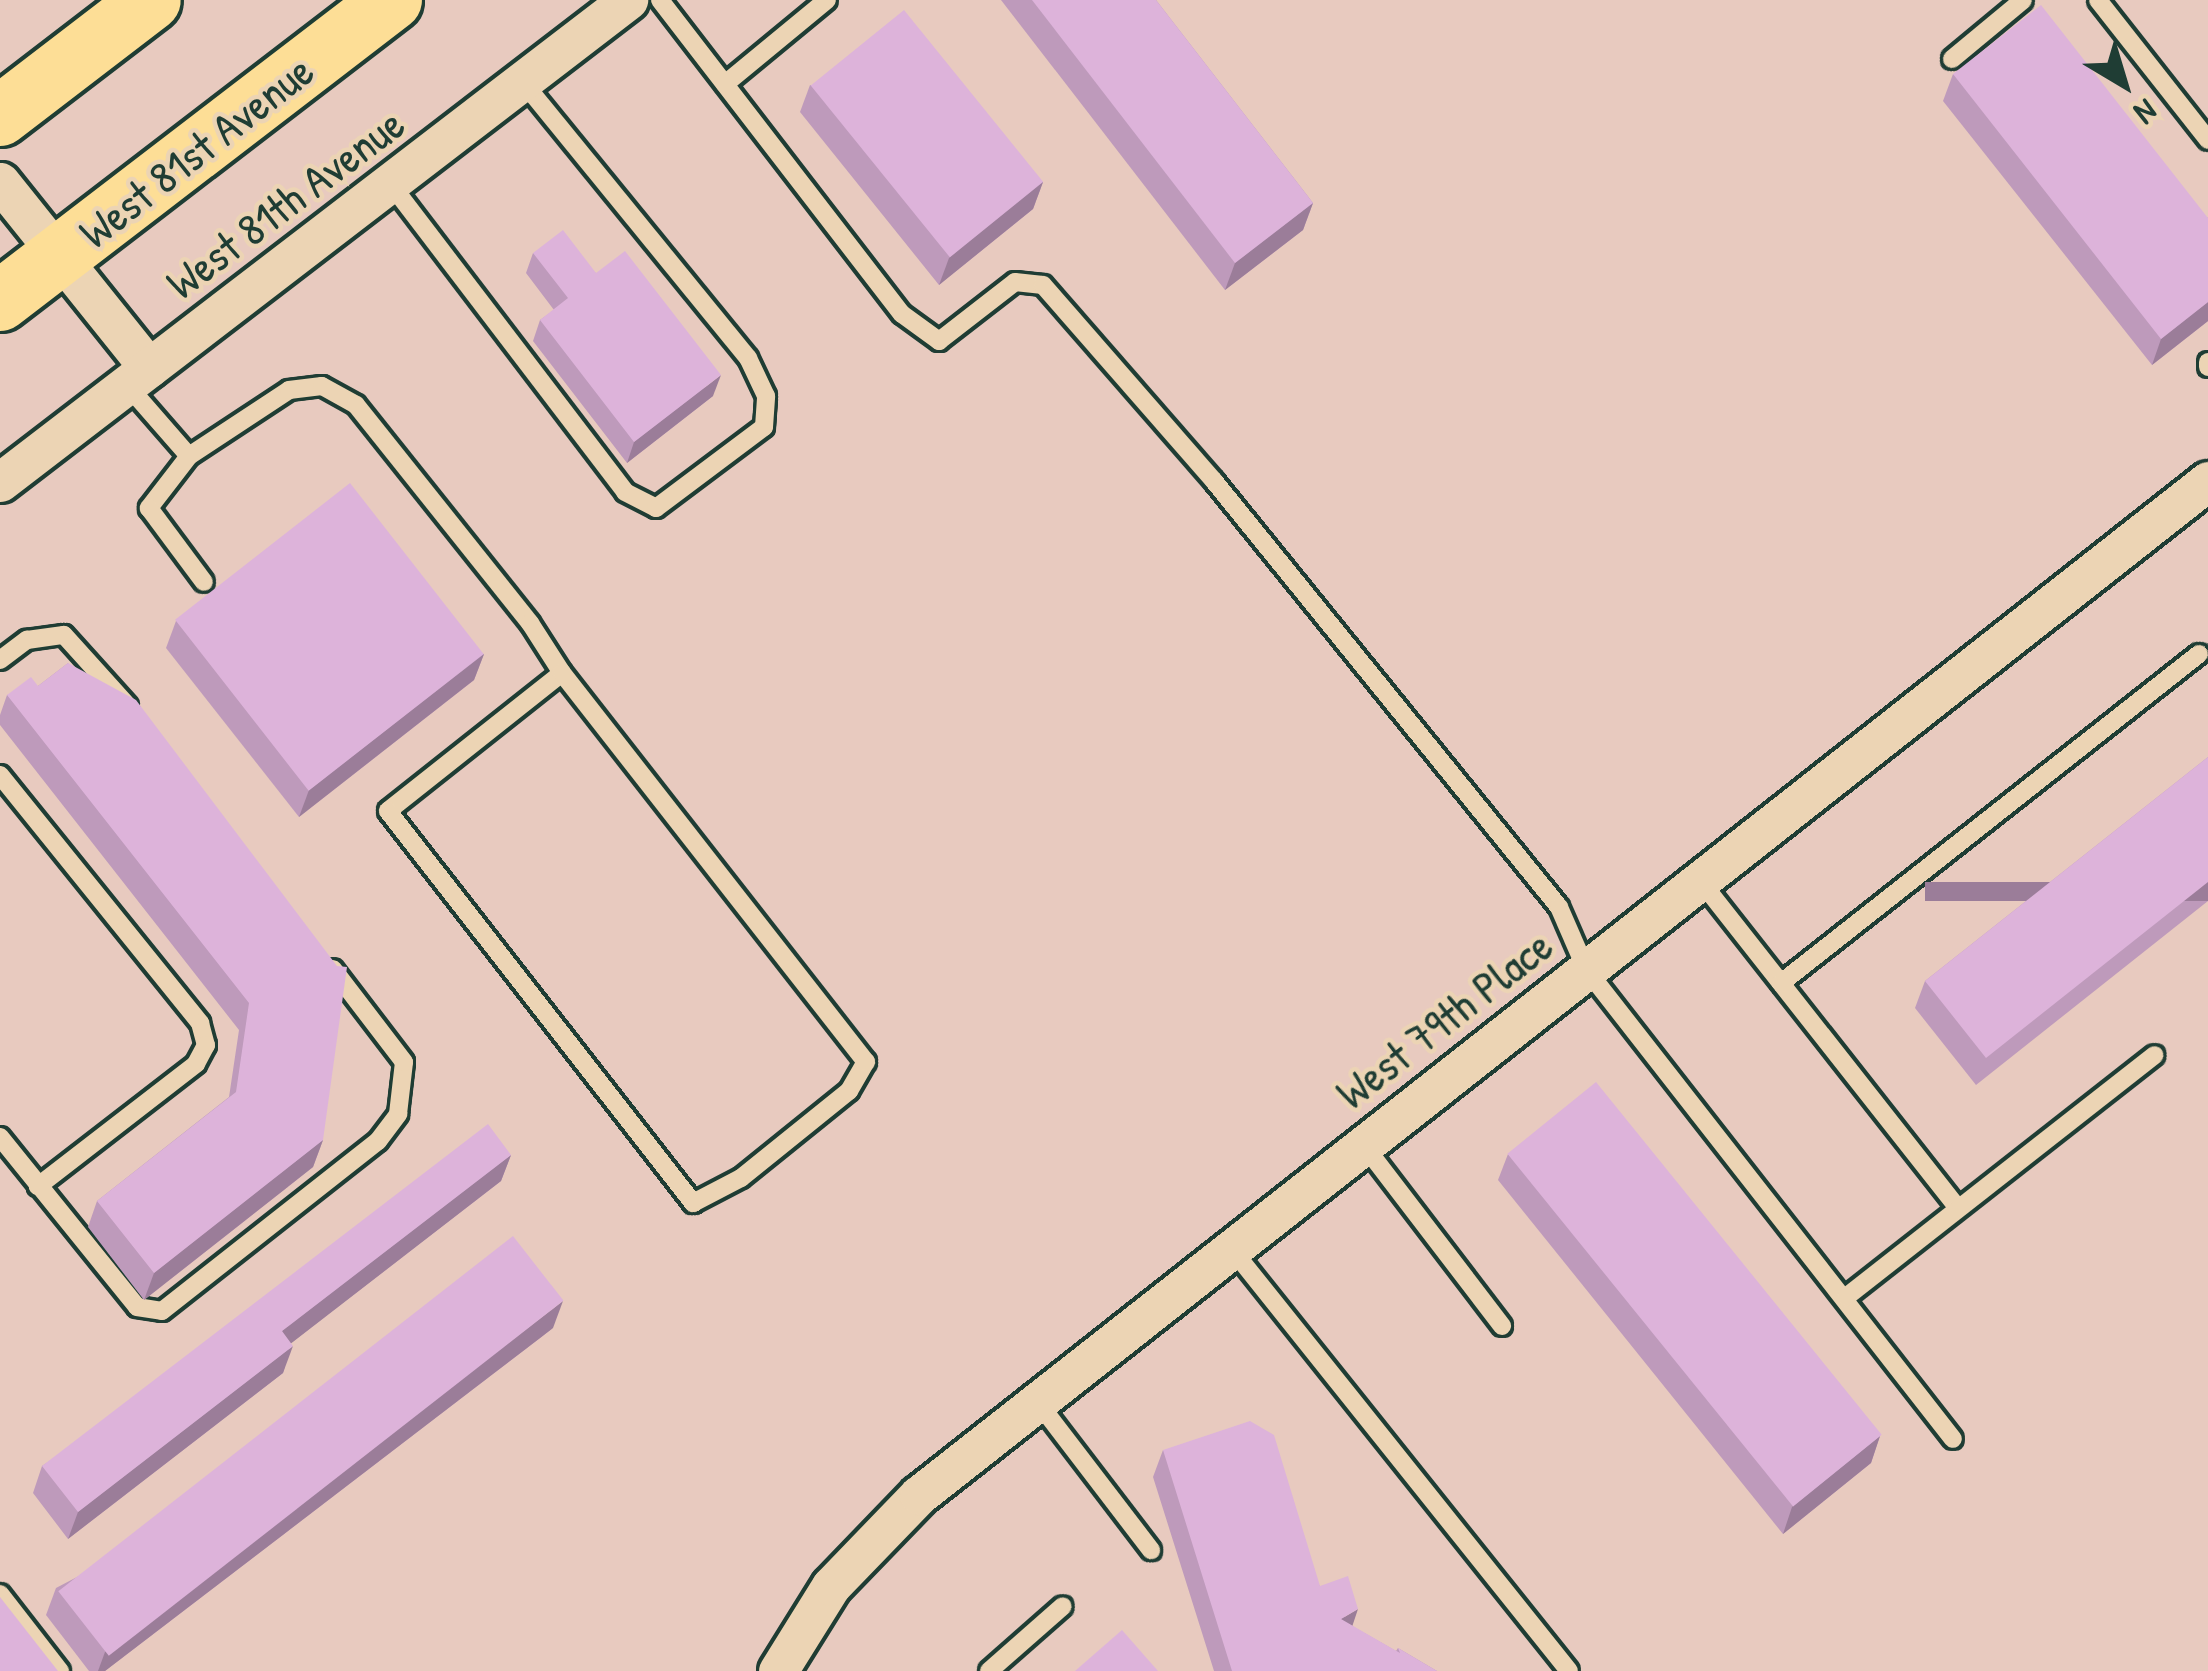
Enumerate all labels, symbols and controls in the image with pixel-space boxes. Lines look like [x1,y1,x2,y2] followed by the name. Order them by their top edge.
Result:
[2064,24,2184,144] north arrow
[68,43,324,259] street label: West 81st Avenue
[2126,90,2167,135] text: N
[156,96,414,310] street label: West 81th Avenue
[1325,918,1563,1120] street label: West 79th Place

